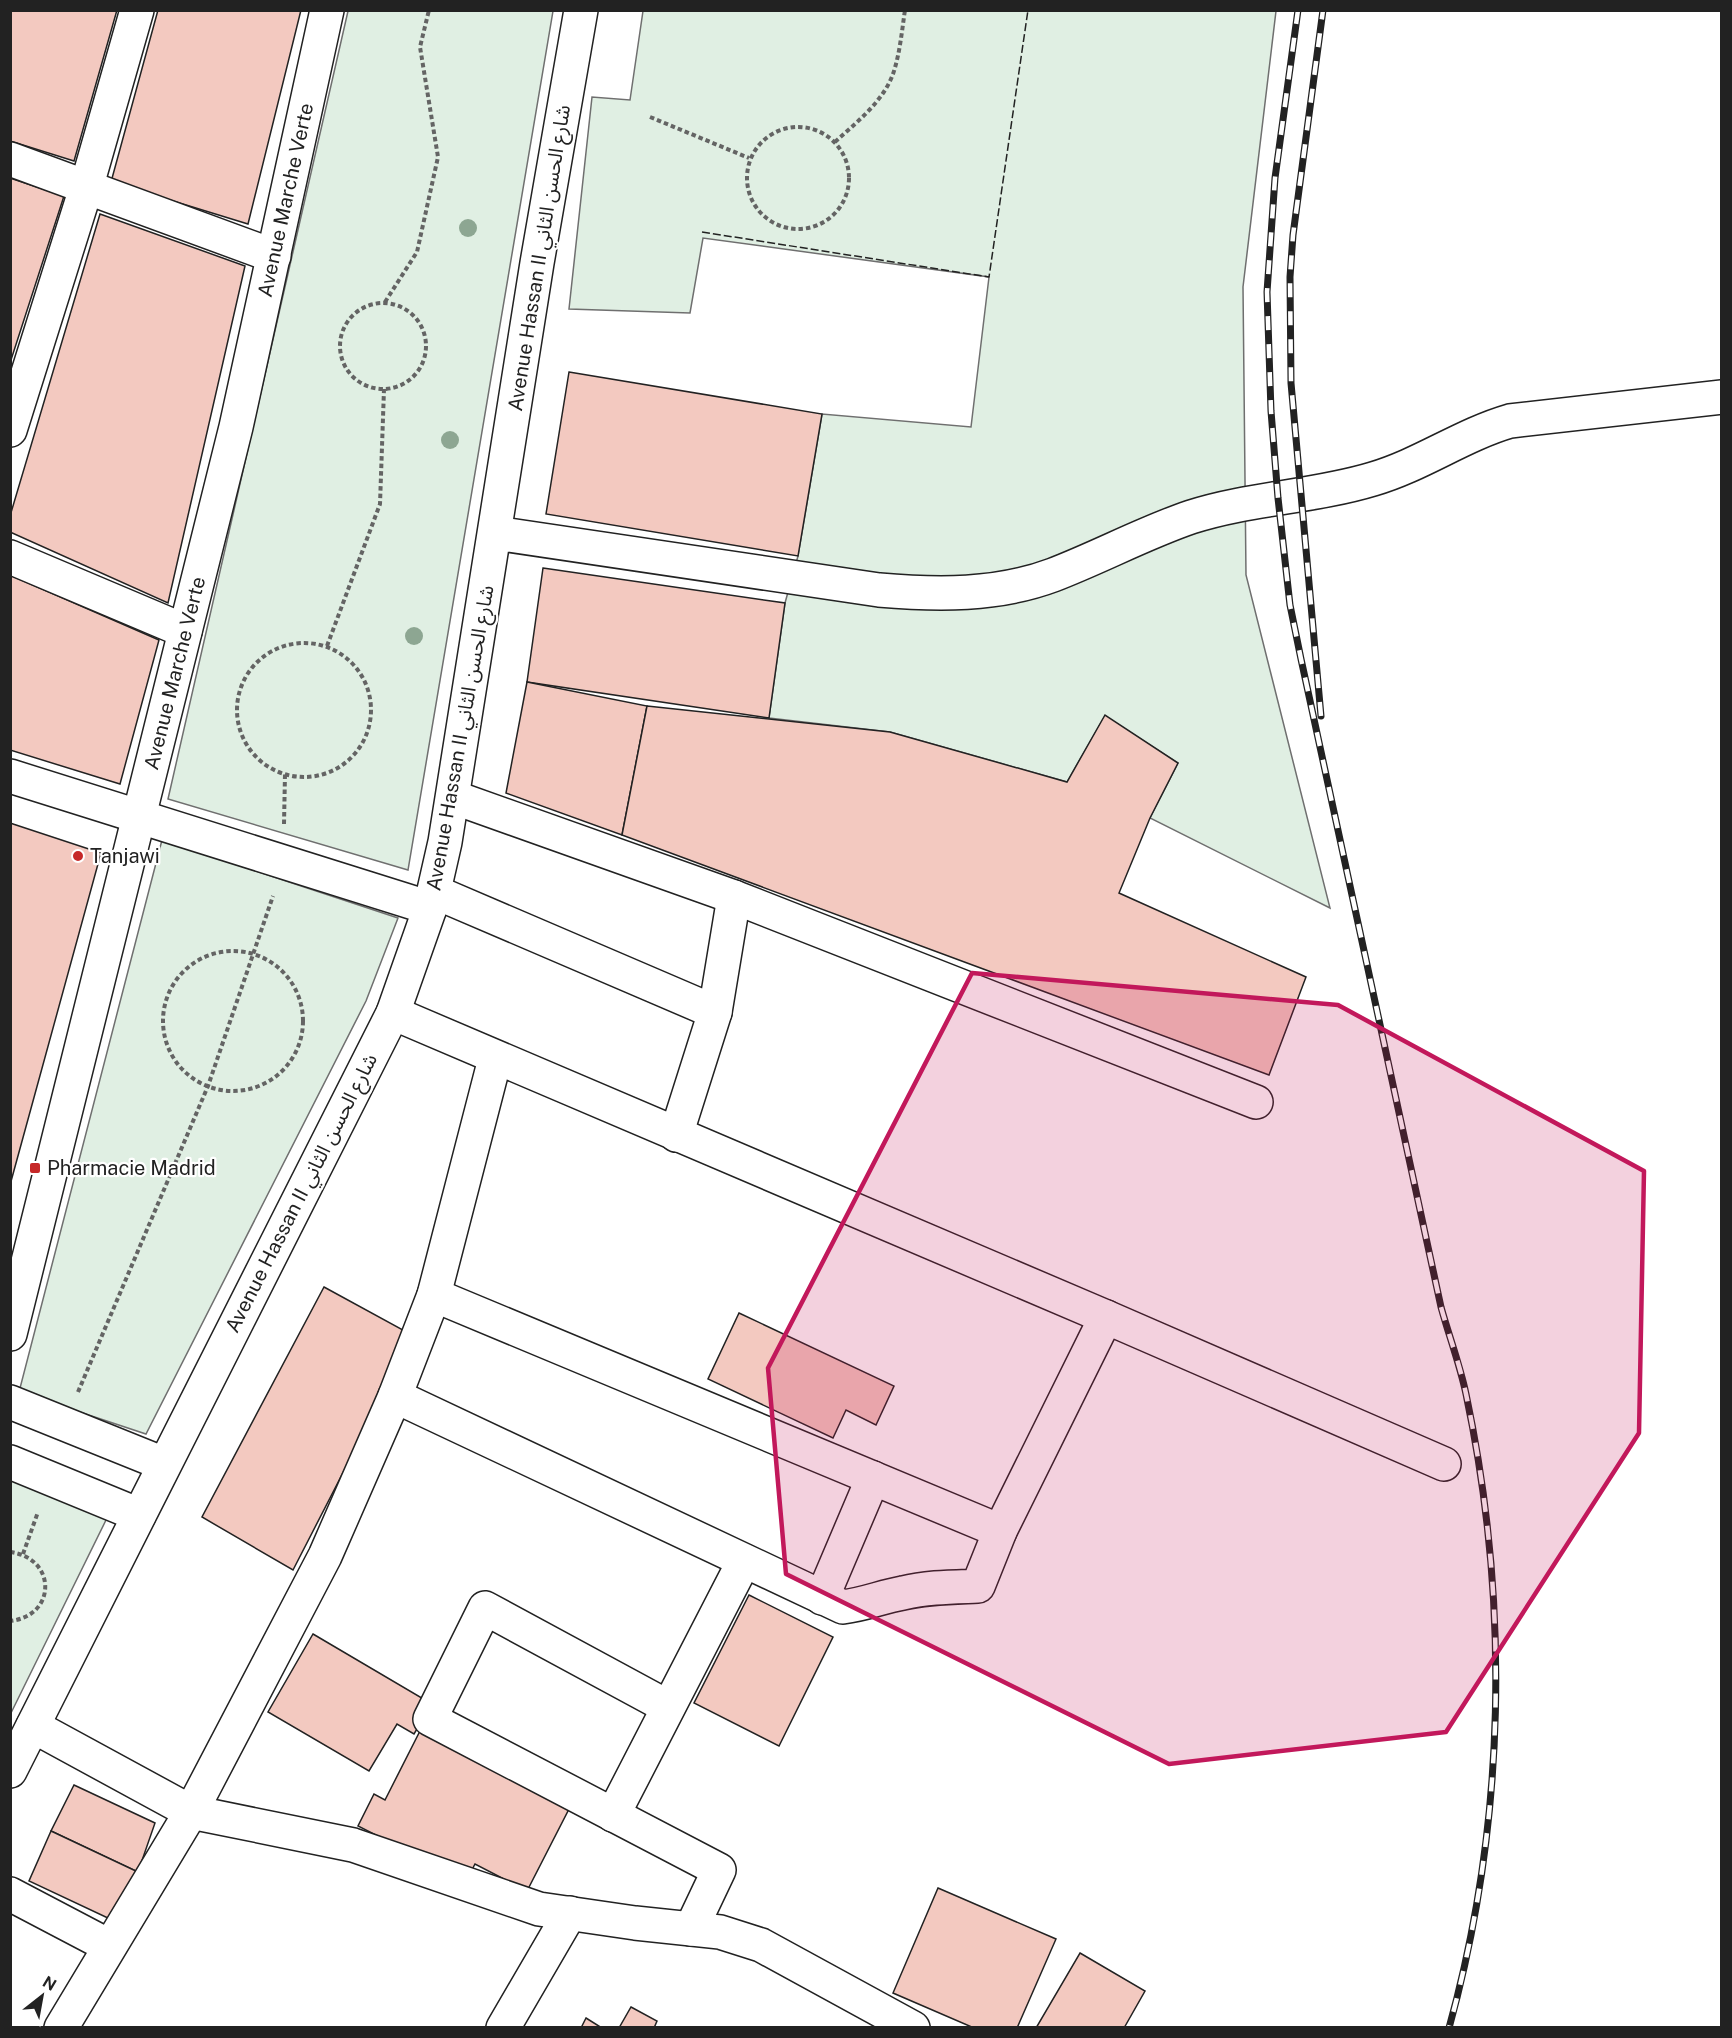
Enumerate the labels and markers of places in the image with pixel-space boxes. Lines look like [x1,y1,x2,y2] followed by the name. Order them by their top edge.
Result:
[90,844,160,868] place label: Tanjawi
[71,849,85,863] marker: Tanjawi
[47,1156,216,1180] place label: Pharmacie Madrid
[28,1161,42,1175] marker: Pharmacie Madrid

